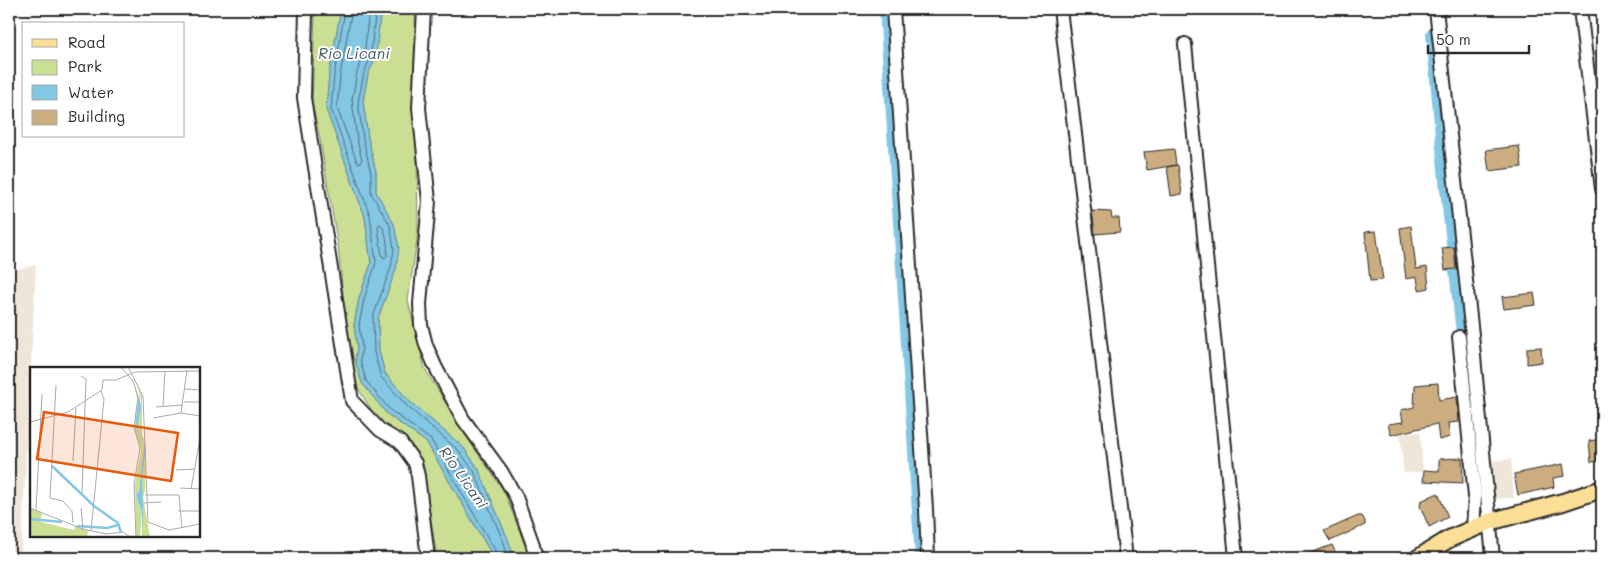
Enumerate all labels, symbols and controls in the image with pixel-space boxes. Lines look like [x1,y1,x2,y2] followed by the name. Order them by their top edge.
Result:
[22,22,185,138] legend
[1428,22,1530,54] scale bar
[1436,29,1471,49] text: 50 m
[68,32,105,52] text: Road
[318,43,390,63] water label: Río Licani
[68,56,102,76] text: Park
[68,82,114,102] text: Water
[68,106,125,126] text: Building
[30,367,200,537] inset map
[435,442,493,512] water label: Río Licani

